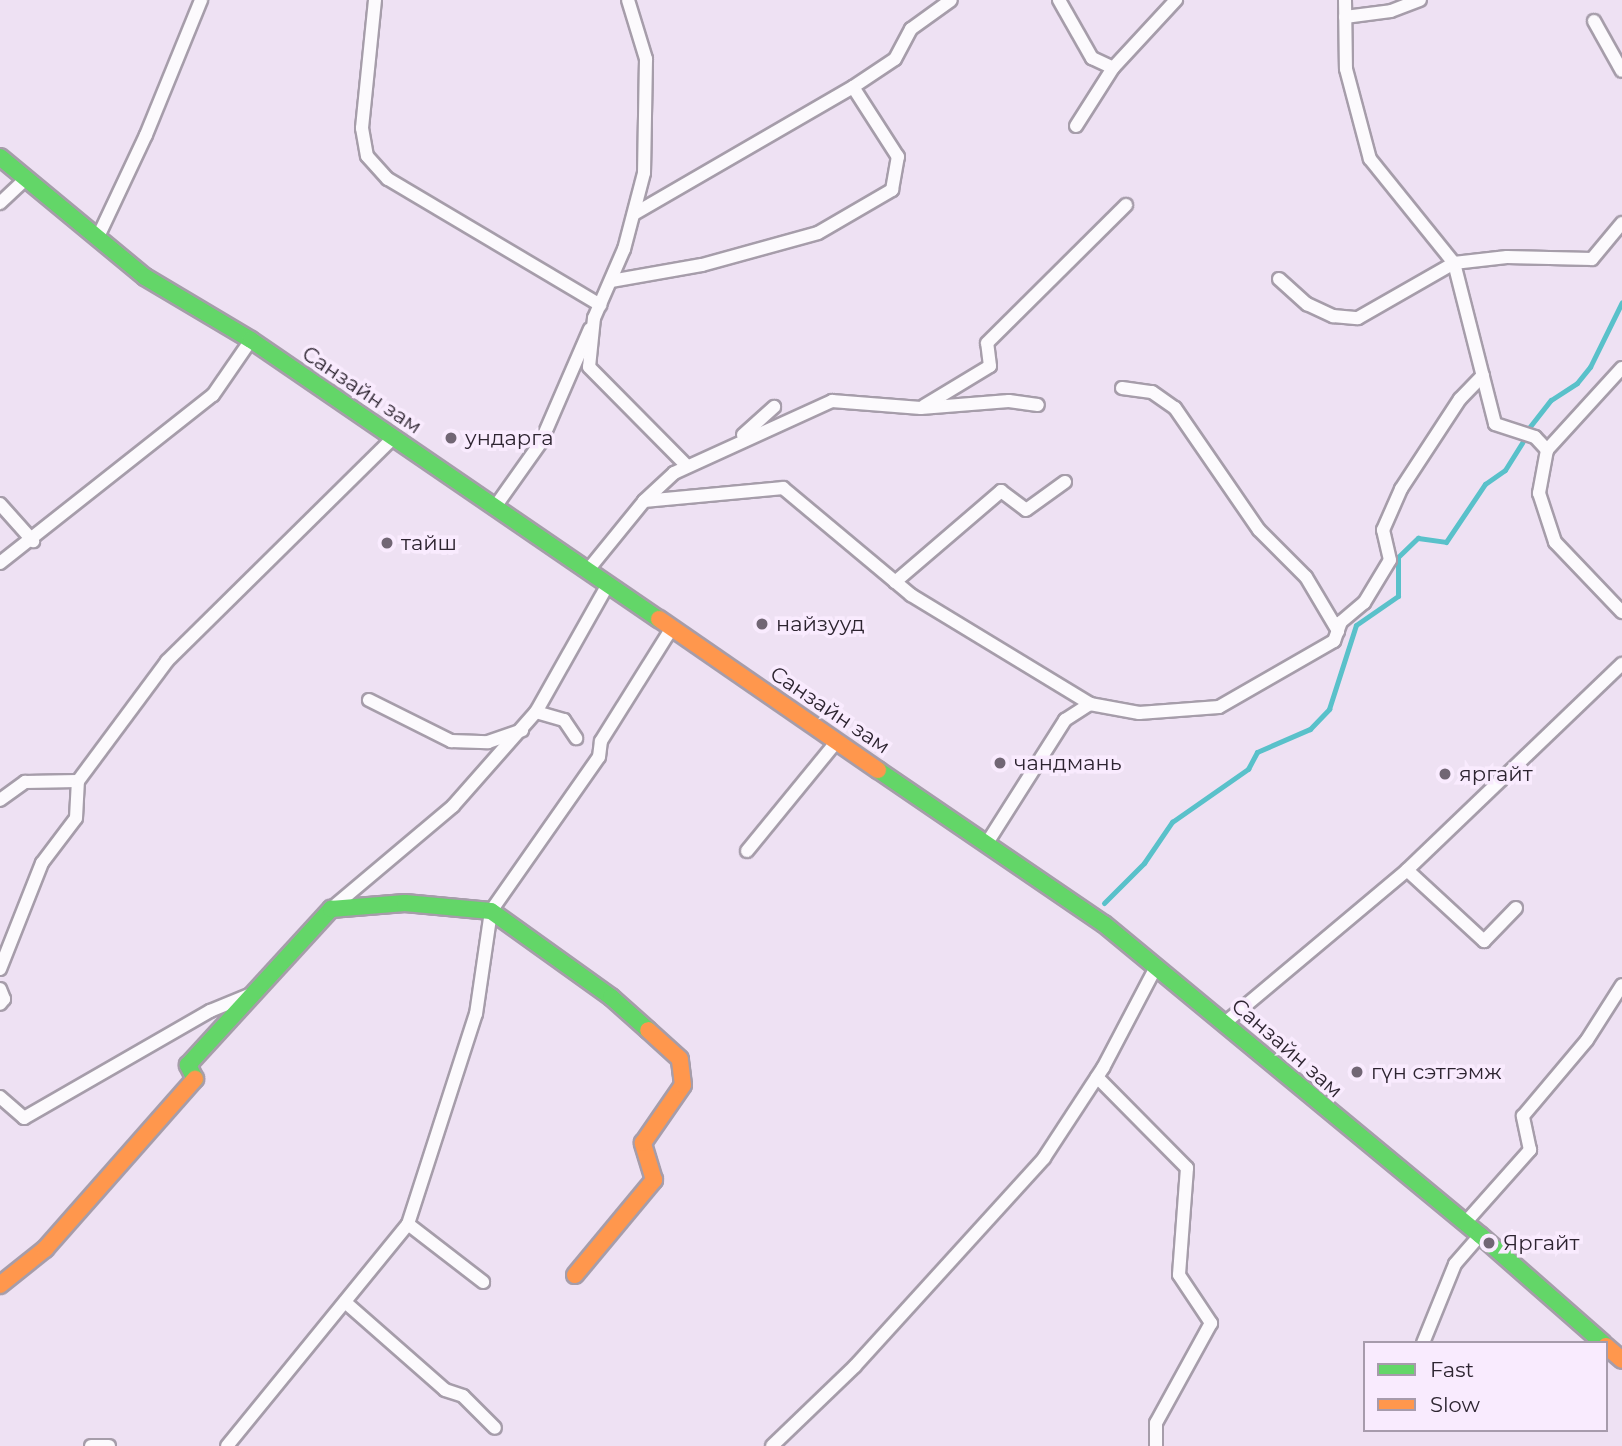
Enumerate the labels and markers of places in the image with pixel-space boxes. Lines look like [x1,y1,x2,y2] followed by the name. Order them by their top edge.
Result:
[465,425,553,451] place label: ундарга
[443,430,459,446] marker: ундарга
[401,530,457,556] place label: тайш
[379,535,395,551] marker: тайш
[776,611,865,637] place label: найзууд
[754,616,770,632] marker: найзууд
[1014,750,1121,776] place label: чандмань
[992,755,1008,771] marker: чандмань
[1459,761,1533,787] place label: яргайт
[1437,766,1453,782] marker: яргайт
[1371,1059,1502,1085] place label: гүн сэтгэмж
[1349,1064,1365,1080] marker: гүн сэтгэмж
[1503,1230,1579,1256] place label: Яргайт
[1481,1235,1497,1251] marker: Яргайт

